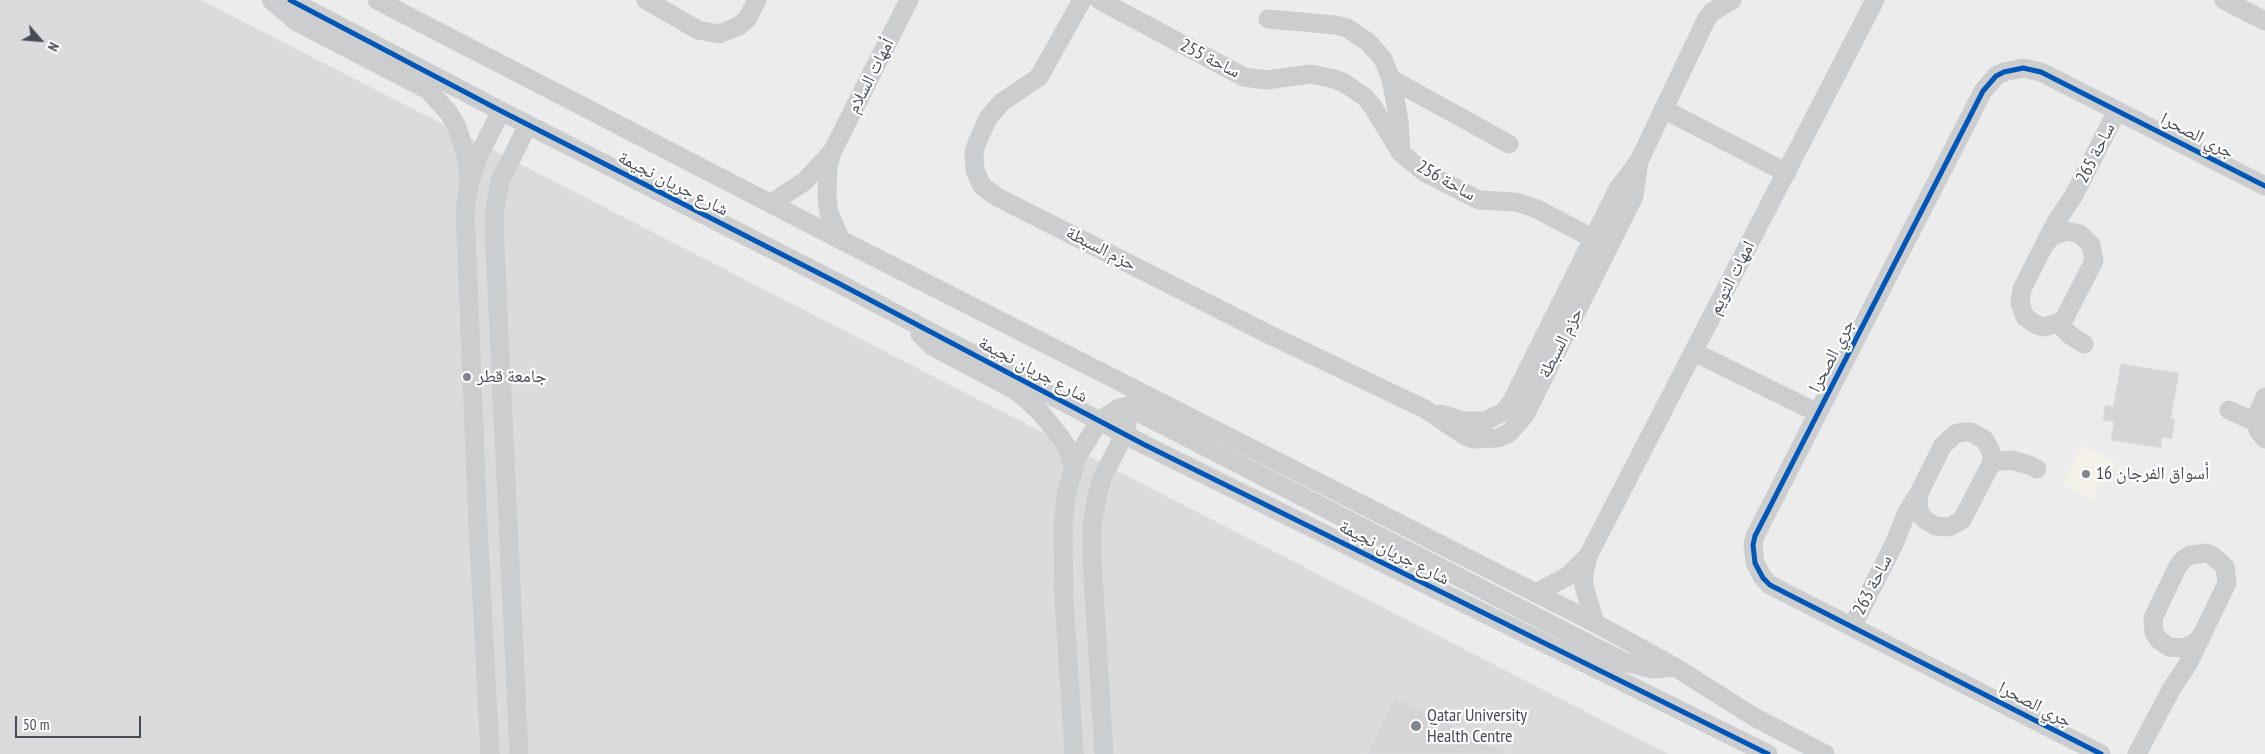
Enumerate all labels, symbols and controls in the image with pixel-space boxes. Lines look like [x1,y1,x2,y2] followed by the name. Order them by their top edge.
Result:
[15,15,65,65] north arrow
[843,35,899,117] street label: أمهات السلام
[1177,35,1243,83] street label: ساحة 255
[44,39,63,54] text: N
[2157,108,2237,164] street label: جري الصحرا
[2072,120,2120,186] street label: ساحة 265
[614,147,732,221] street label: شارع جريان نجيمة
[1413,156,1479,206] street label: ساحة 256
[1062,222,1140,276] street label: حزم السبطة
[1704,237,1760,319] street label: امهات التويم
[1534,304,1588,382] street label: حزم السبطة
[1804,316,1860,396] street label: جري الصحرا
[975,332,1091,408] street label: شارع جريان نجيمة
[477,366,547,388] place label: جامعة قطر
[461,371,473,383] marker: جامعة قطر
[2096,463,2209,485] place label: أسواق الفرجان 16
[2080,468,2092,480] marker: أسواق الفرجان 16
[1335,516,1453,590] street label: شارع جريان نجيمة
[1849,552,1897,618] street label: ساحة 263
[1995,677,2075,733] street label: جري الصحرا
[1427,705,1527,748] place label: Qatar University Health Centre
[18,706,144,738] scale bar
[23,715,49,734] text: 50 m
[1409,719,1423,733] marker: Qatar University Health Centre

